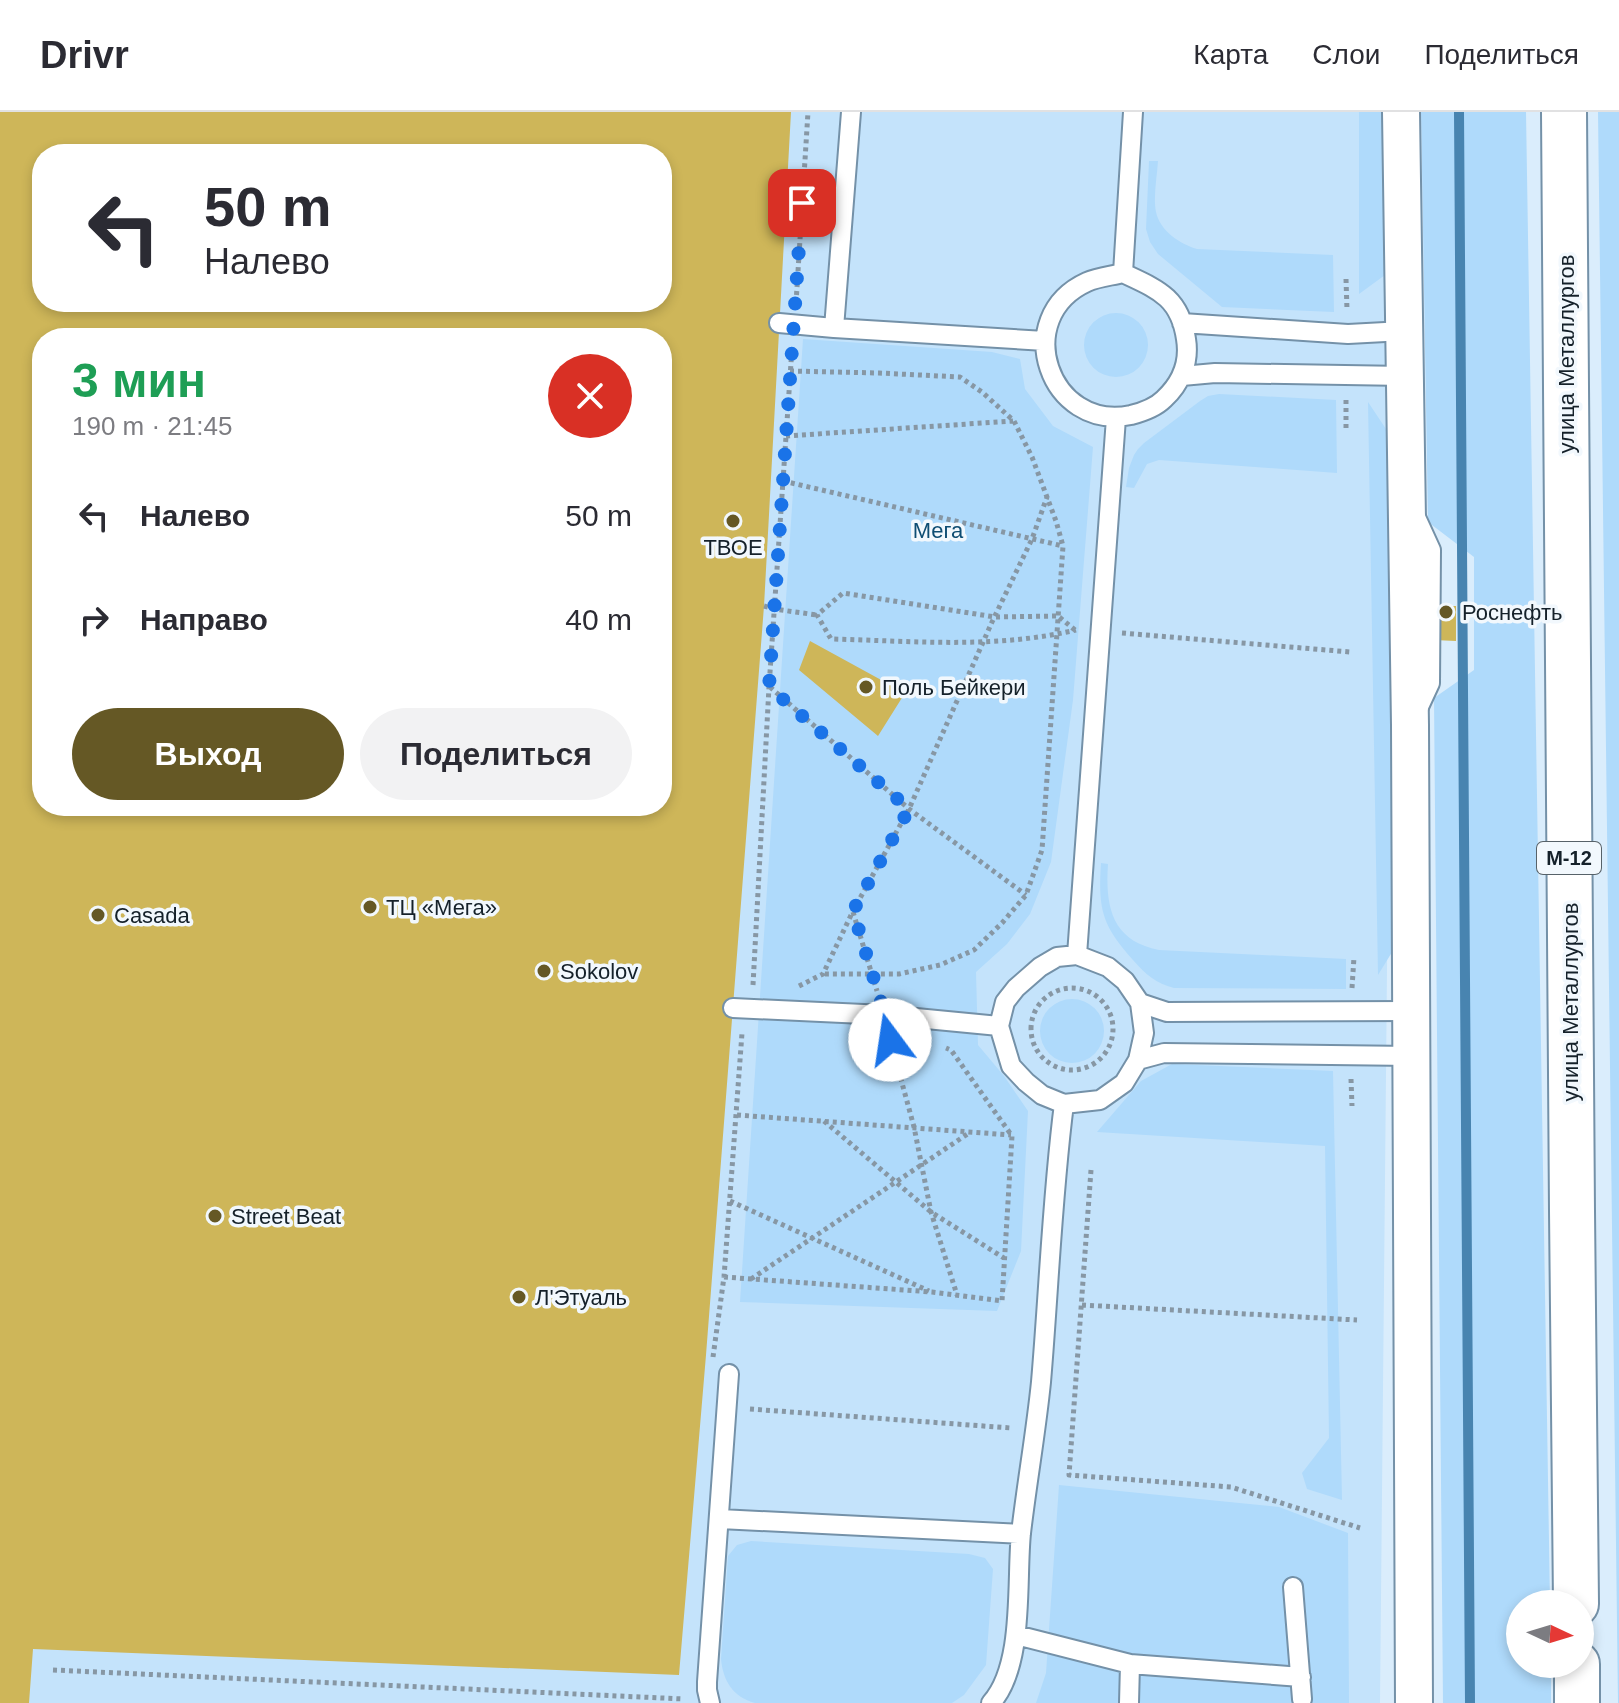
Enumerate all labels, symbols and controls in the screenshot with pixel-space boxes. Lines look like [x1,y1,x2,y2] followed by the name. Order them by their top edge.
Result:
[40,34,129,76] text: Drivr
[1193,39,1268,70] text: Карта
[1312,39,1380,70] text: Слои
[1424,39,1579,70] text: Поделиться
[768,169,836,237] pin
[204,175,332,238] text: 50 m
[72,176,176,280] icon: left
[780,181,824,225] icon: arrive
[204,241,330,282] text: Налево
[1554,255,1579,453] street label: улица Металлургов
[72,354,206,407] text: 3 мин
[548,354,632,438] button: close
[72,411,232,441] text: 190 m · 21:45
[72,494,116,538] icon: left
[140,499,250,532] text: Налево
[565,499,632,532] text: 50 m
[724,512,742,530] marker: ТВОЕ
[913,518,964,543] park label: Мега
[703,535,763,560] place label: ТВОЕ
[72,598,116,642] icon: right
[1462,600,1562,625] place label: Роснефть
[140,603,268,636] text: Направо
[565,603,632,636] text: 40 m
[1437,603,1455,621] marker: Роснефть
[882,675,1026,700] place label: Поль Бейкери
[857,678,875,696] marker: Поль Бейкери
[72,708,344,800] button: Выход
[360,708,632,800] button: Поделиться
[1537,842,1601,874] road number: М-12
[386,895,497,920] place label: ТЦ «Мега»
[361,898,379,916] marker: ТЦ «Мега»
[114,903,191,928] place label: Casada
[1558,903,1583,1101] street label: улица Металлургов
[89,906,107,924] marker: Casada
[560,959,638,984] place label: Sokolov
[535,962,553,980] marker: Sokolov
[848,998,932,1082] position arrow
[231,1204,341,1229] place label: Street Beat
[206,1207,224,1225] marker: Street Beat
[535,1285,627,1310] place label: Л'Этуаль
[510,1288,528,1306] marker: Л'Этуаль
[1506,1590,1594,1678] north arrow
[1506,1590,1594,1678] map controls

